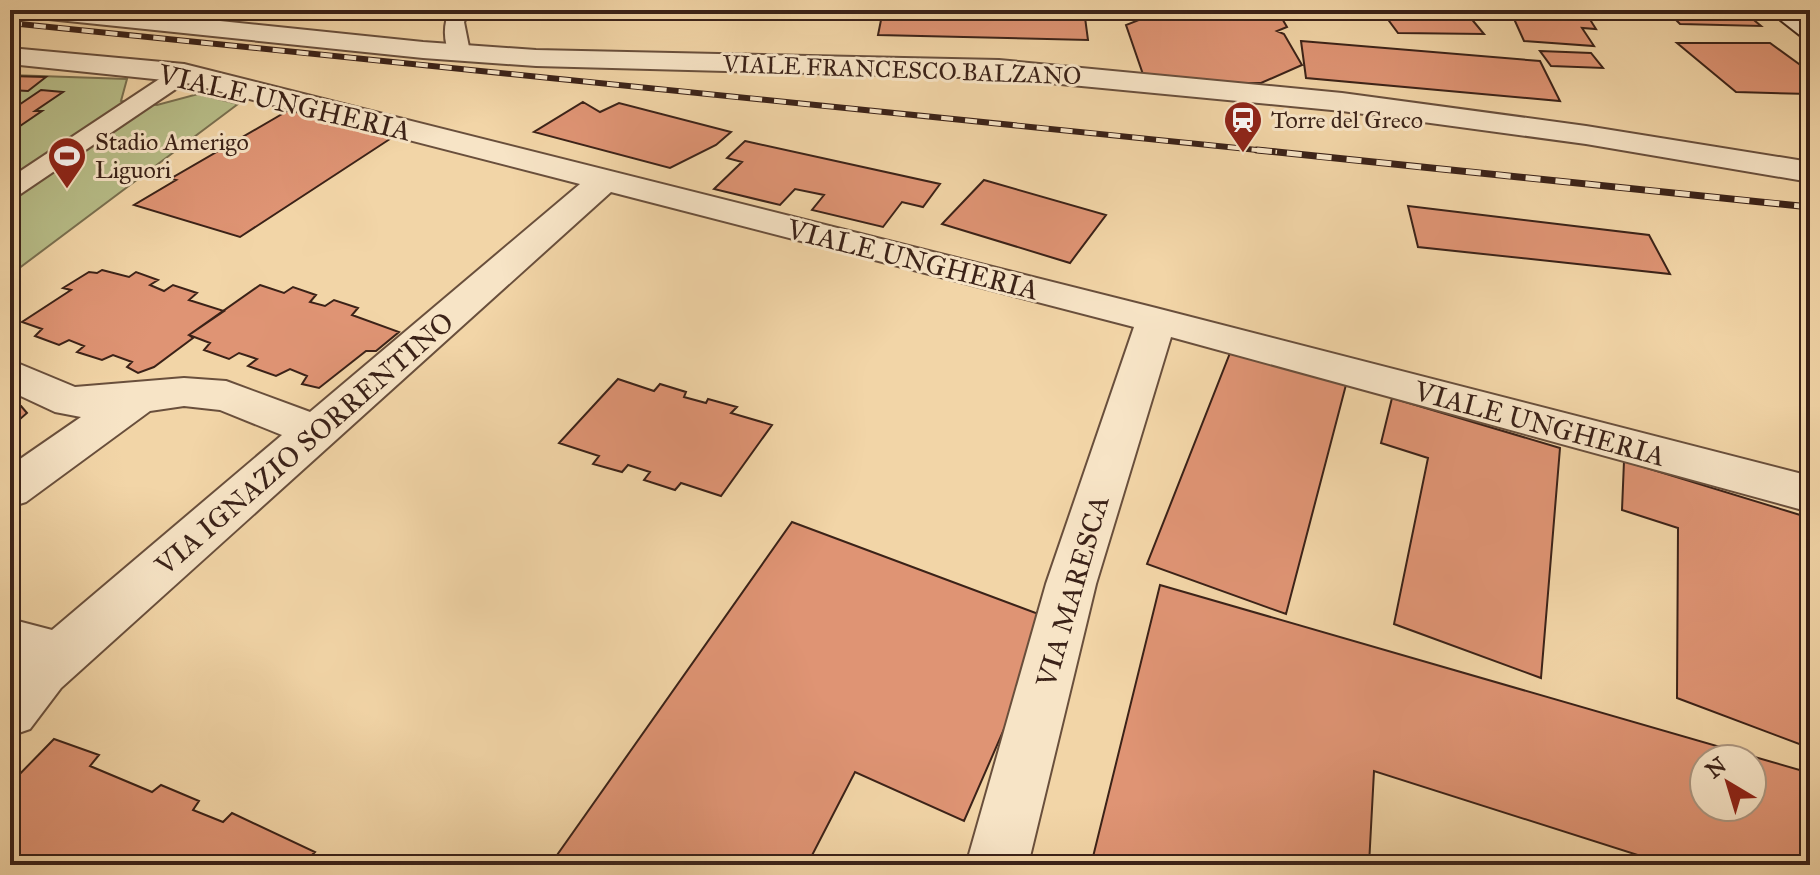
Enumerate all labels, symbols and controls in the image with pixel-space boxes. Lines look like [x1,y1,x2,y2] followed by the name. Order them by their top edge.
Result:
[721,49,1082,91] street label: VIALE FRANCESCO BALZANO
[154,56,415,149] street label: VIALE UNGHERIA
[1222,99,1264,154] station icon: Torre del Greco
[1271,105,1423,135] place label: Torre del Greco
[95,127,249,185] place label: Stadio Amerigo Liguori
[46,135,88,190] sports icon: Stadio Amerigo Liguori
[783,211,1042,308] street label: VIALE UNGHERIA
[147,304,461,583] street label: VIA IGNAZIO SORRENTINO
[1410,373,1669,474] street label: VIALE UNGHERIA
[1028,491,1117,692] street label: VIA MARESCA
[1688,743,1768,823] north arrow
[1700,751,1732,784] text: N

